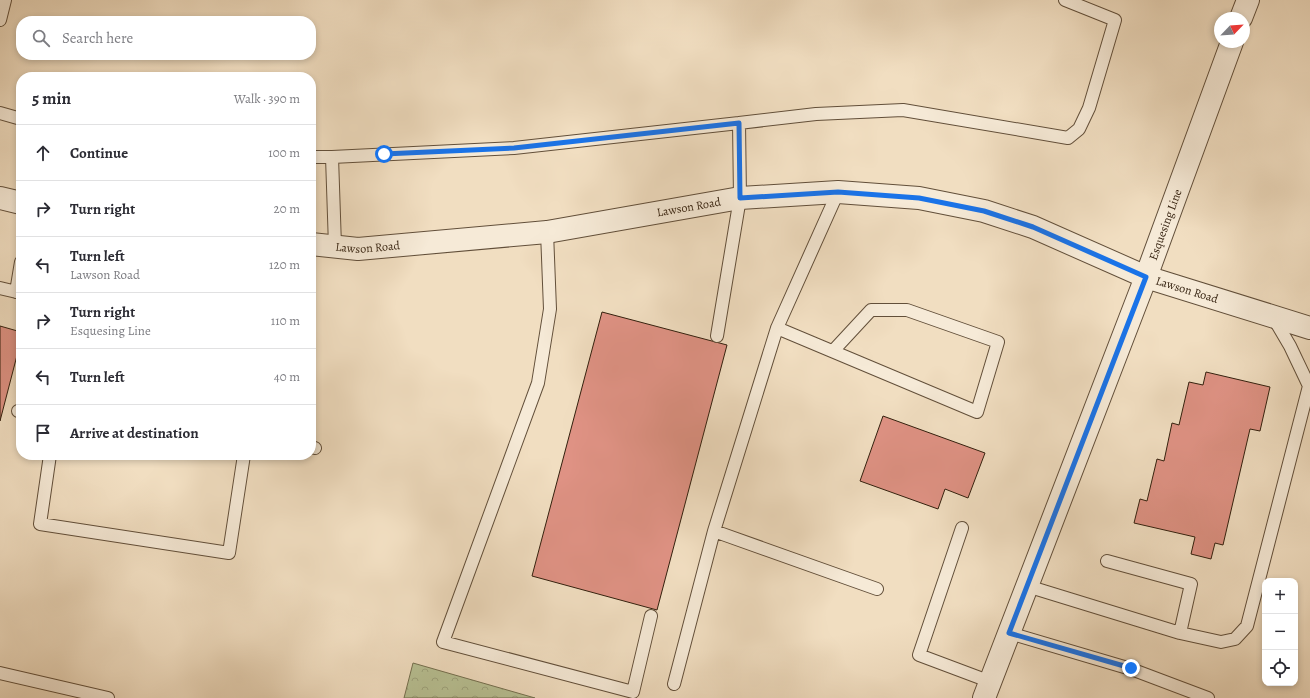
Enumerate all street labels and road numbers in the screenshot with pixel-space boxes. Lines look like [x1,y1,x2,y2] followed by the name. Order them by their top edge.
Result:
[1145,187,1186,262] street label: Esquesing Line
[656,193,723,221] street label: Lawson Road
[335,237,401,257] street label: Lawson Road
[1154,273,1221,307] street label: Lawson Road

